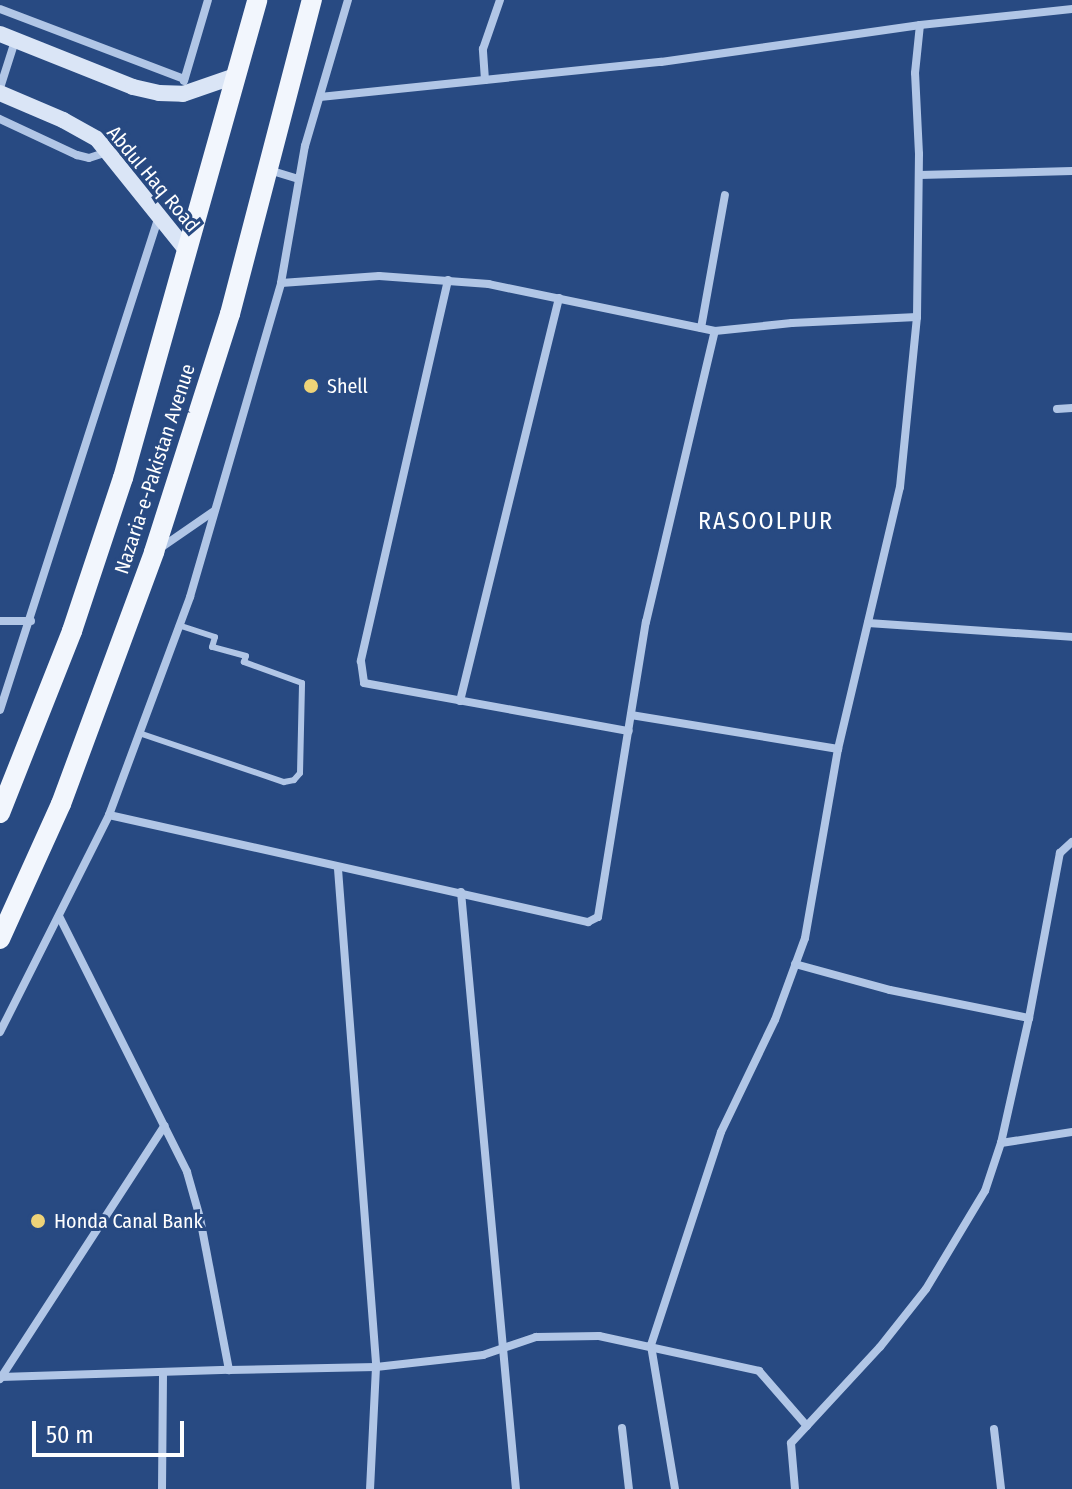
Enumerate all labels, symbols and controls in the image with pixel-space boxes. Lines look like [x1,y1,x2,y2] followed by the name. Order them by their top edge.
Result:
[102,121,204,237] street label: Abdul Haq Road
[110,361,200,577] street label: Nazaria-e-Pakistan Avenue
[327,374,368,398] place label: Shell
[302,377,320,395] marker: Shell
[698,508,834,536] district label: RASOOLPUR
[54,1209,203,1233] place label: Honda Canal Bank
[29,1212,47,1230] marker: Honda Canal Bank
[36,1405,188,1455] scale bar
[46,1421,94,1449] text: 50 m

